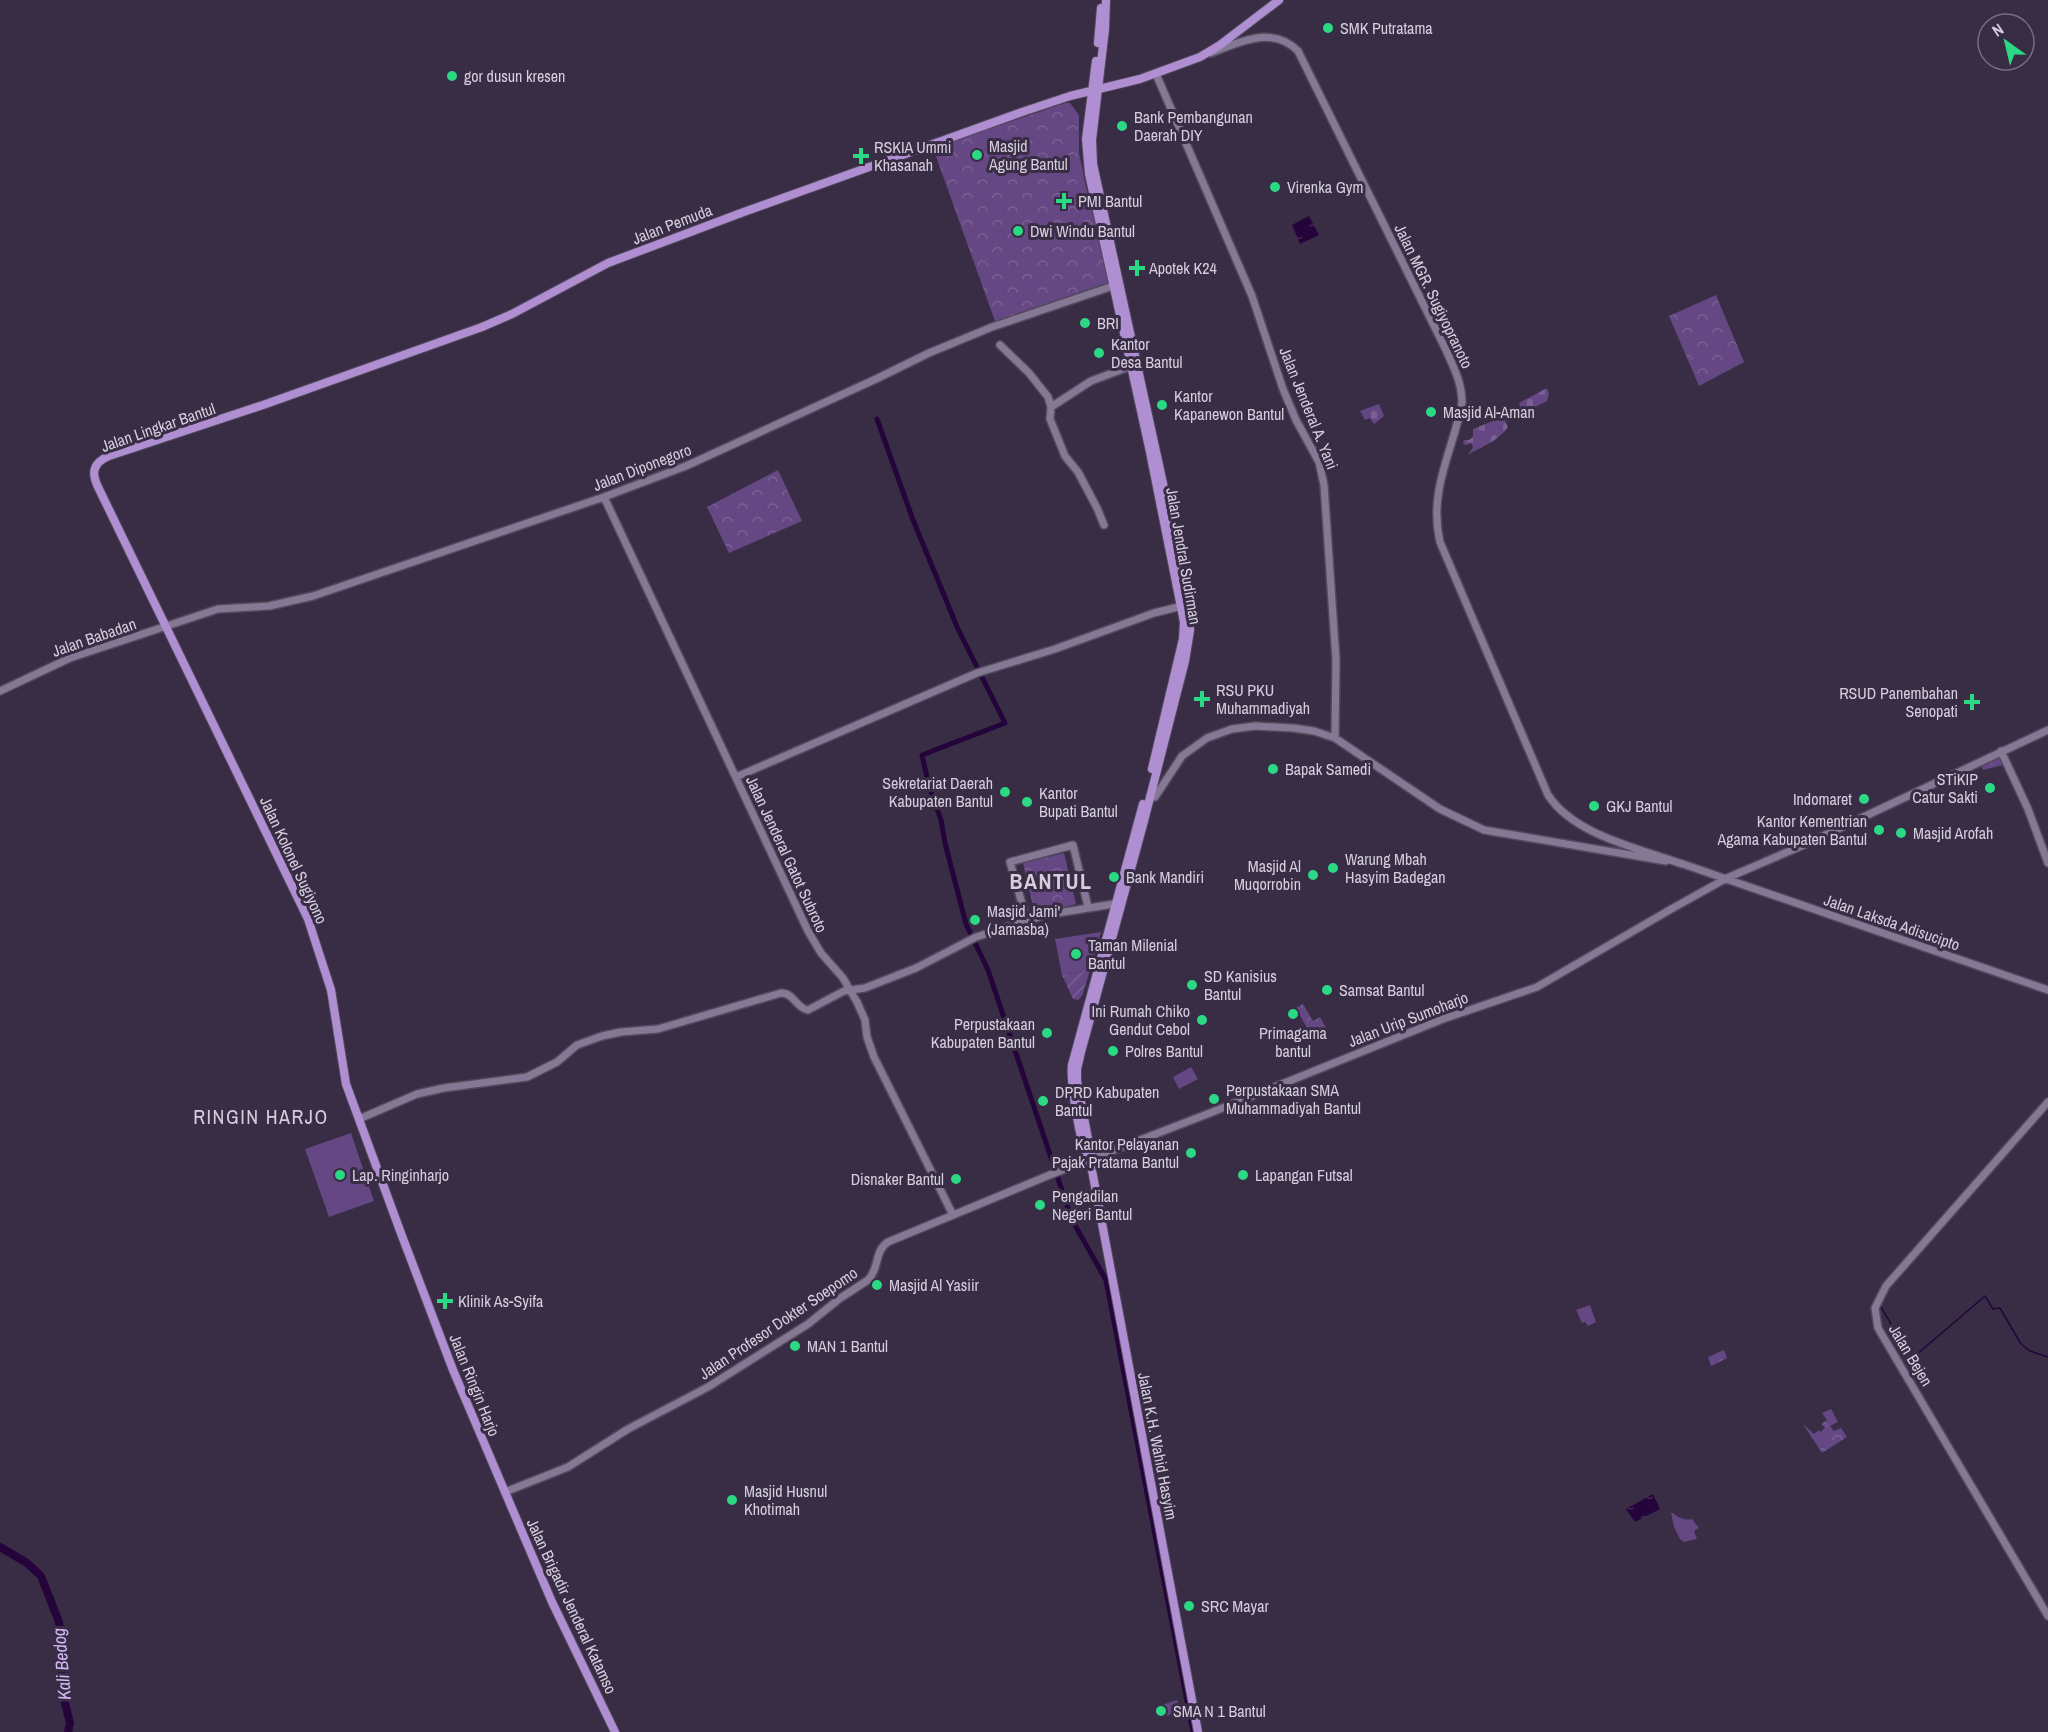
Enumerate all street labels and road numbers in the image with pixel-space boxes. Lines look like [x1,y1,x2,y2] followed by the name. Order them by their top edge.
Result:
[629,198,716,249] street label: Jalan Pemuda
[1389,220,1479,372] street label: Jalan MGR. Sugiyopranoto
[1274,344,1344,472] street label: Jalan Jenderal A. Yani
[98,397,218,457] street label: Jalan Lingkar Bantul
[590,438,694,496] street label: Jalan Diponegoro
[1161,486,1207,626] street label: Jalan Jendral Sudirman
[49,612,139,662] street label: Jalan Babadan
[741,772,833,936] street label: Jalan Jenderal Gatot Subroto
[255,793,333,927] street label: Jalan Kolonel Sugiyono
[1821,888,1963,956] street label: Jalan Laksda Adisucipto
[1345,986,1471,1052] street label: Jalan Urip Sumoharjo
[694,1262,862,1384] street label: Jalan Profesor Dokter Soepomo
[1884,1320,1938,1390] street label: Jalan Bejen
[444,1330,506,1440] street label: Jalan Ringin Harjo
[1133,1370,1183,1522] street label: Jalan K.H. Wahid Hasyim
[522,1515,622,1697] street label: Jalan Brigadir Jenderal Katamso

